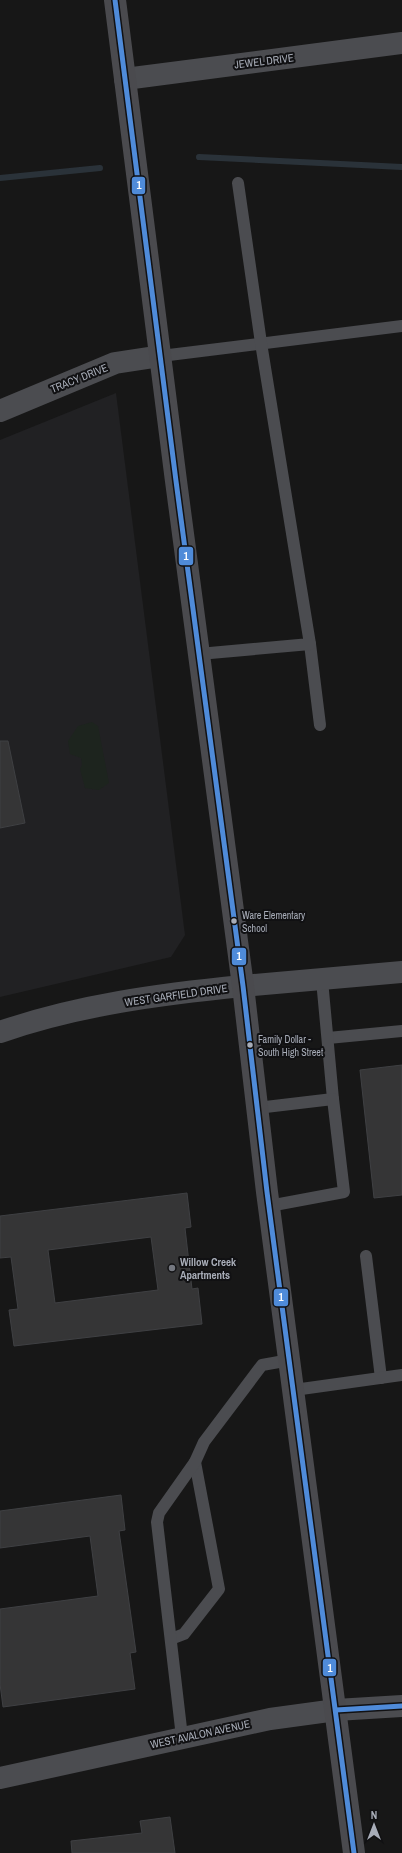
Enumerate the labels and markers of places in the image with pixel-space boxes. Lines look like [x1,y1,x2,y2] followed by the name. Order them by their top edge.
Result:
[242,909,306,935] place label: Ware Elementary School
[229,916,239,926] marker: Ware Elementary School
[258,1033,324,1059] place label: Family Dollar - South High Street
[245,1040,255,1050] marker: Family Dollar - South High Street
[180,1255,237,1282] place label: Willow Creek Apartments
[167,1263,177,1273] marker: Willow Creek Apartments

